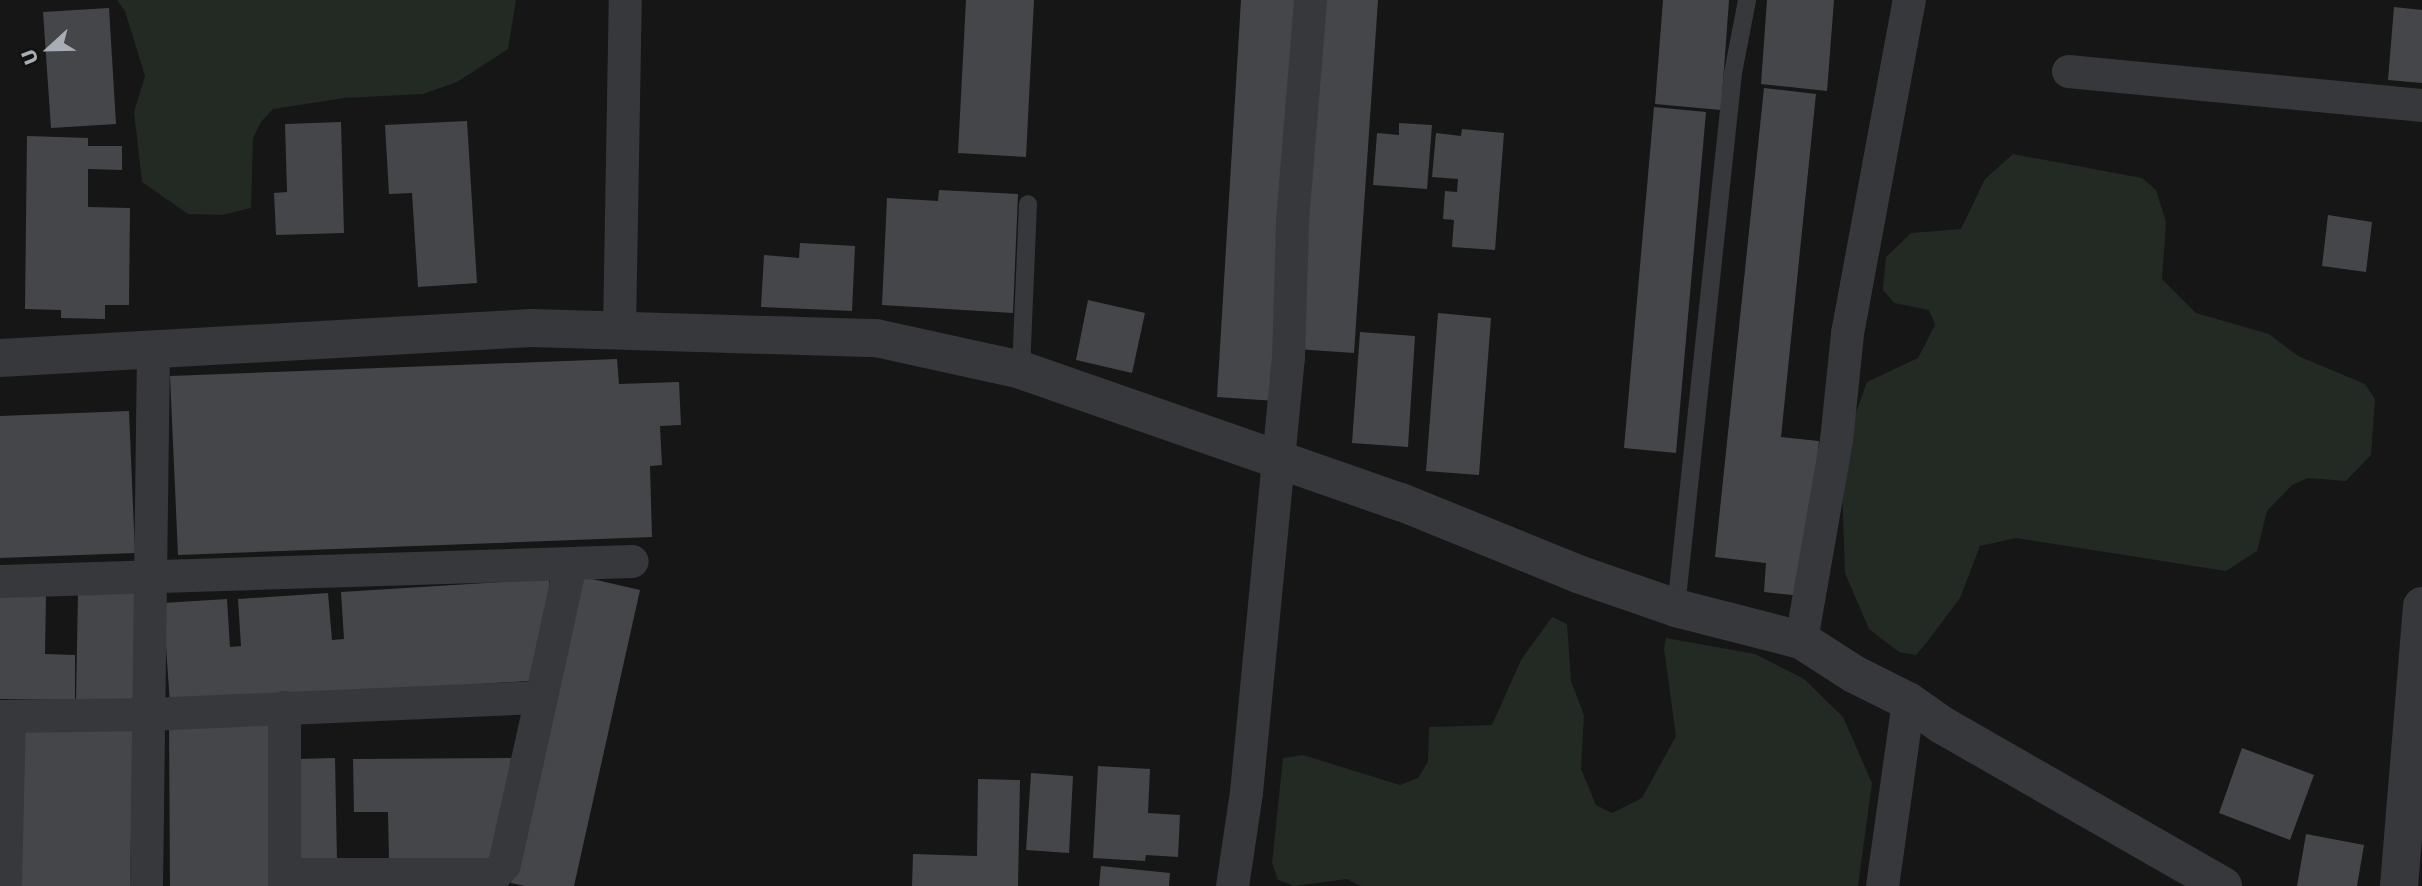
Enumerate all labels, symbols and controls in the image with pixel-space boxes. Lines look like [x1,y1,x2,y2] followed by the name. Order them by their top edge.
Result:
[14,14,84,84] north arrow
[16,46,43,68] text: U

